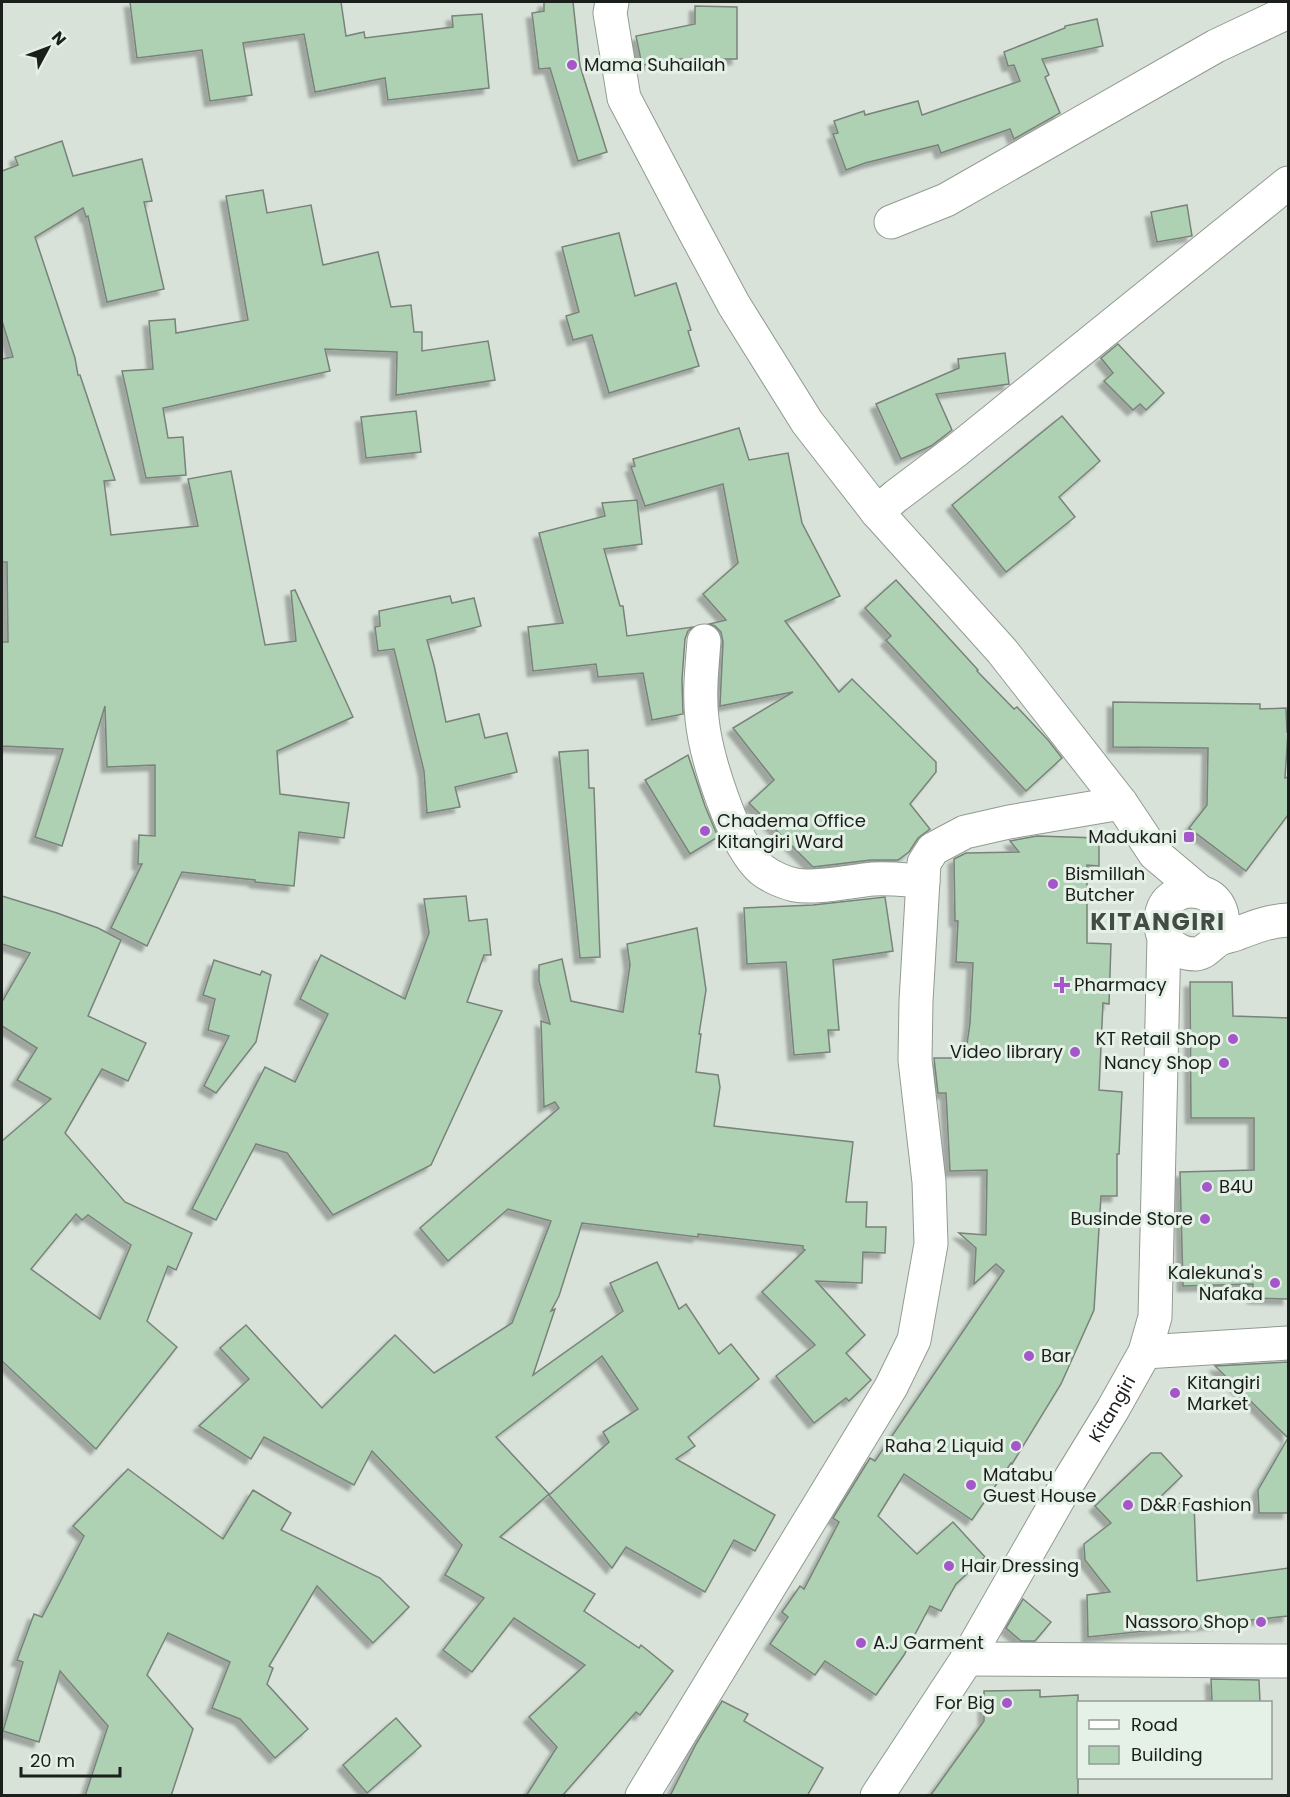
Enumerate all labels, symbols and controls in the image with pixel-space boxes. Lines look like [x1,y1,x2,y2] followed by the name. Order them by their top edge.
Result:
[18,18,78,78] north arrow
[46,26,72,51] text: N
[584,52,726,77] place label: Mama Suhailah
[565,58,579,72] marker: Mama Suhailah
[717,808,866,854] place label: Chadema Office Kitangiri Ward
[698,824,712,838] marker: Chadema Office Kitangiri Ward
[1088,824,1177,849] place label: Madukani
[1182,830,1196,844] marker: Madukani
[1065,861,1145,907] place label: Bismillah Butcher
[1046,877,1060,891] marker: Bismillah Butcher
[1090,905,1226,938] district label: KITANGIRI
[1074,972,1167,997] place label: Pharmacy
[1055,978,1069,992] marker: Pharmacy
[1095,1026,1221,1051] place label: KT Retail Shop
[1226,1032,1240,1046] marker: KT Retail Shop
[950,1039,1063,1064] place label: Video library
[1068,1045,1082,1059] marker: Video library
[1104,1050,1212,1075] place label: Nancy Shop
[1217,1056,1231,1070] marker: Nancy Shop
[1219,1174,1254,1199] place label: B4U
[1200,1180,1214,1194] marker: B4U
[1070,1206,1193,1231] place label: Businde Store
[1198,1212,1212,1226] marker: Businde Store
[1168,1260,1263,1306] place label: Kalekuna's Nafaka
[1268,1276,1282,1290] marker: Kalekuna's Nafaka
[1041,1343,1071,1368] place label: Bar
[1022,1349,1036,1363] marker: Bar
[1187,1370,1260,1416] place label: Kitangiri Market
[1083,1371,1141,1447] street label: Kitangiri
[1168,1386,1182,1400] marker: Kitangiri Market
[885,1433,1004,1458] place label: Raha 2 Liquid
[1009,1439,1023,1453] marker: Raha 2 Liquid
[983,1462,1097,1508] place label: Matabu Guest House
[964,1478,978,1492] marker: Matabu Guest House
[1140,1492,1251,1517] place label: D&R Fashion
[1121,1498,1135,1512] marker: D&R Fashion
[961,1553,1079,1578] place label: Hair Dressing
[942,1559,956,1573] marker: Hair Dressing
[1125,1609,1249,1634] place label: Nassoro Shop
[1254,1615,1268,1629] marker: Nassoro Shop
[873,1630,984,1655] place label: A.J Garment
[854,1636,868,1650] marker: A.J Garment
[935,1690,995,1715] place label: For Big
[1000,1696,1014,1710] marker: For Big
[1077,1701,1272,1779] legend
[1131,1712,1178,1737] text: Road
[21,1740,120,1778] scale bar
[1131,1742,1203,1767] text: Building
[30,1748,75,1773] text: 20 m

